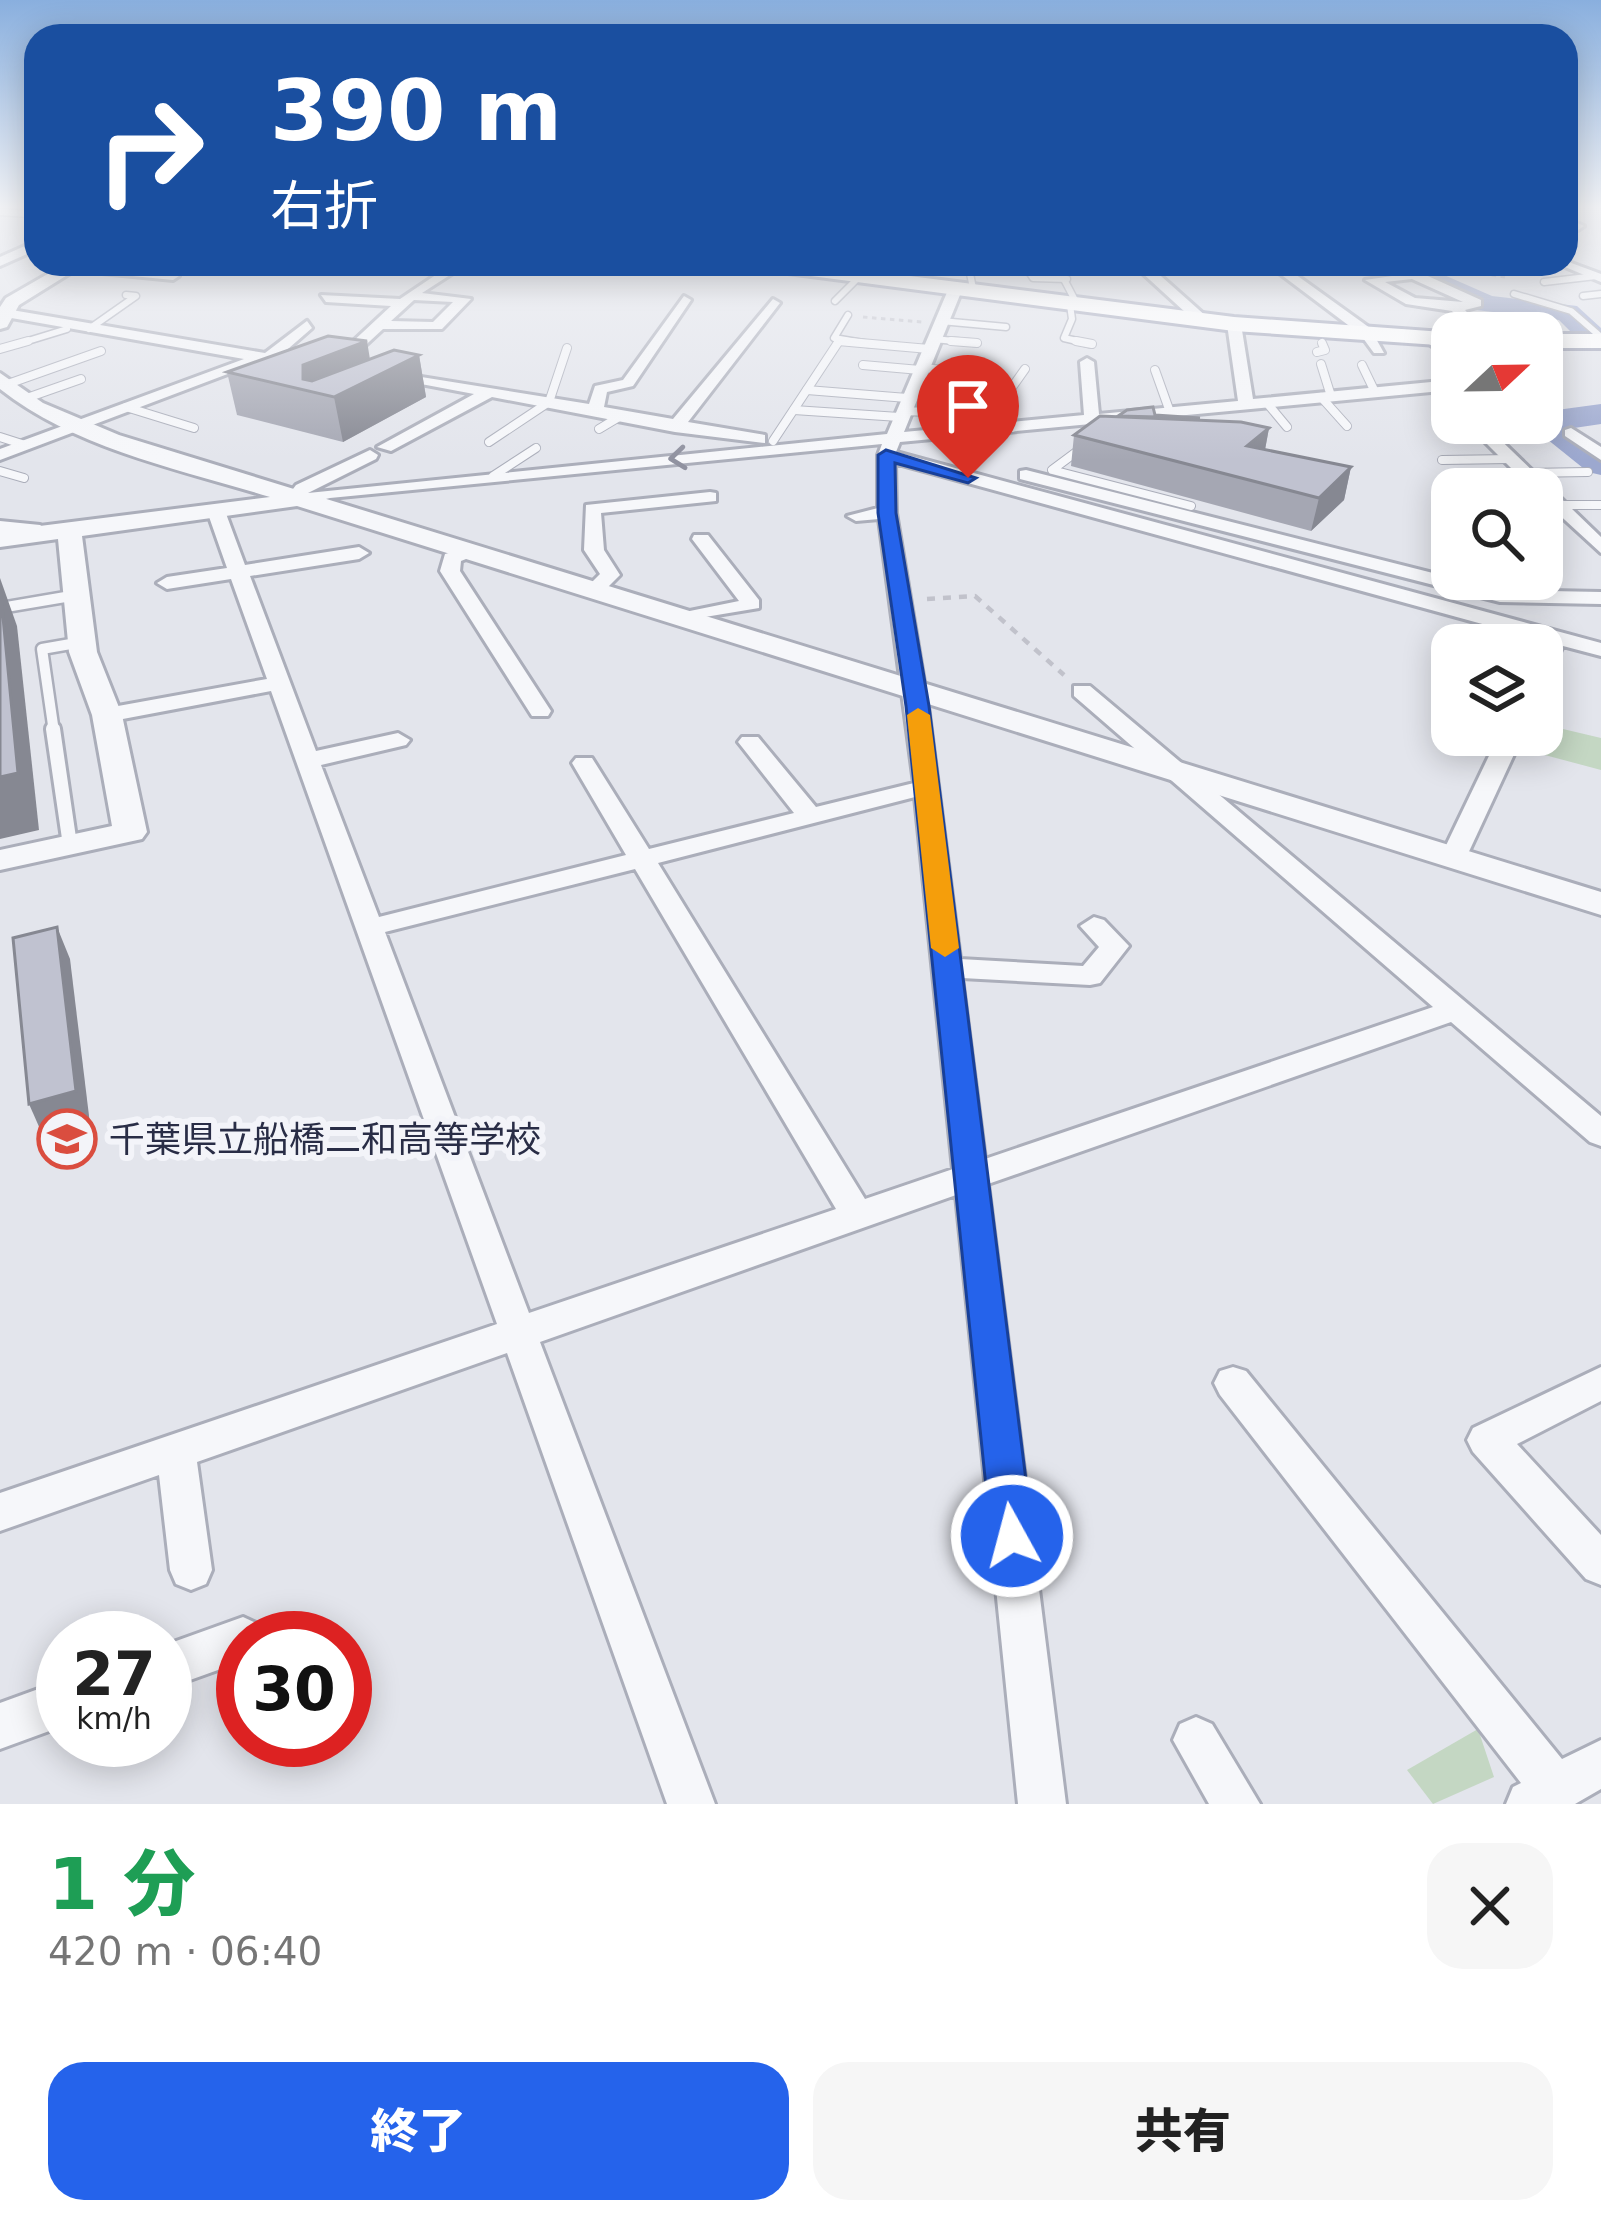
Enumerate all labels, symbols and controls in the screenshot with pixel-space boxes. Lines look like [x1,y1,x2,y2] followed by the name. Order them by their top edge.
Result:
[270,62,562,160] text: 390 m
[72,72,228,228] icon: right
[270,175,378,238] text: 右折
[1431,312,1563,444] north arrow
[1431,312,1563,756] map controls
[917,355,1019,478] pin
[935,373,1001,439] icon: arrive
[668,445,687,470] one-way arrow
[1431,468,1563,600] button: search
[1431,624,1563,756] button: layers
[36,1108,98,1170] school or university icon: 千葉県立船橋二和高等学校
[109,1119,541,1160] place label: 千葉県立船橋二和高等学校
[949,1473,1075,1599] position arrow
[216,1611,372,1767] speed limit sign: 30
[72,1639,156,1709] text: 27
[76,1701,152,1736] text: km/h
[48,1842,195,1926] text: 1 分
[1427,1843,1553,1969] button: close
[48,1929,322,1974] text: 420 m · 06:40
[48,2062,789,2200] button: 終了
[813,2062,1553,2200] button: 共有

